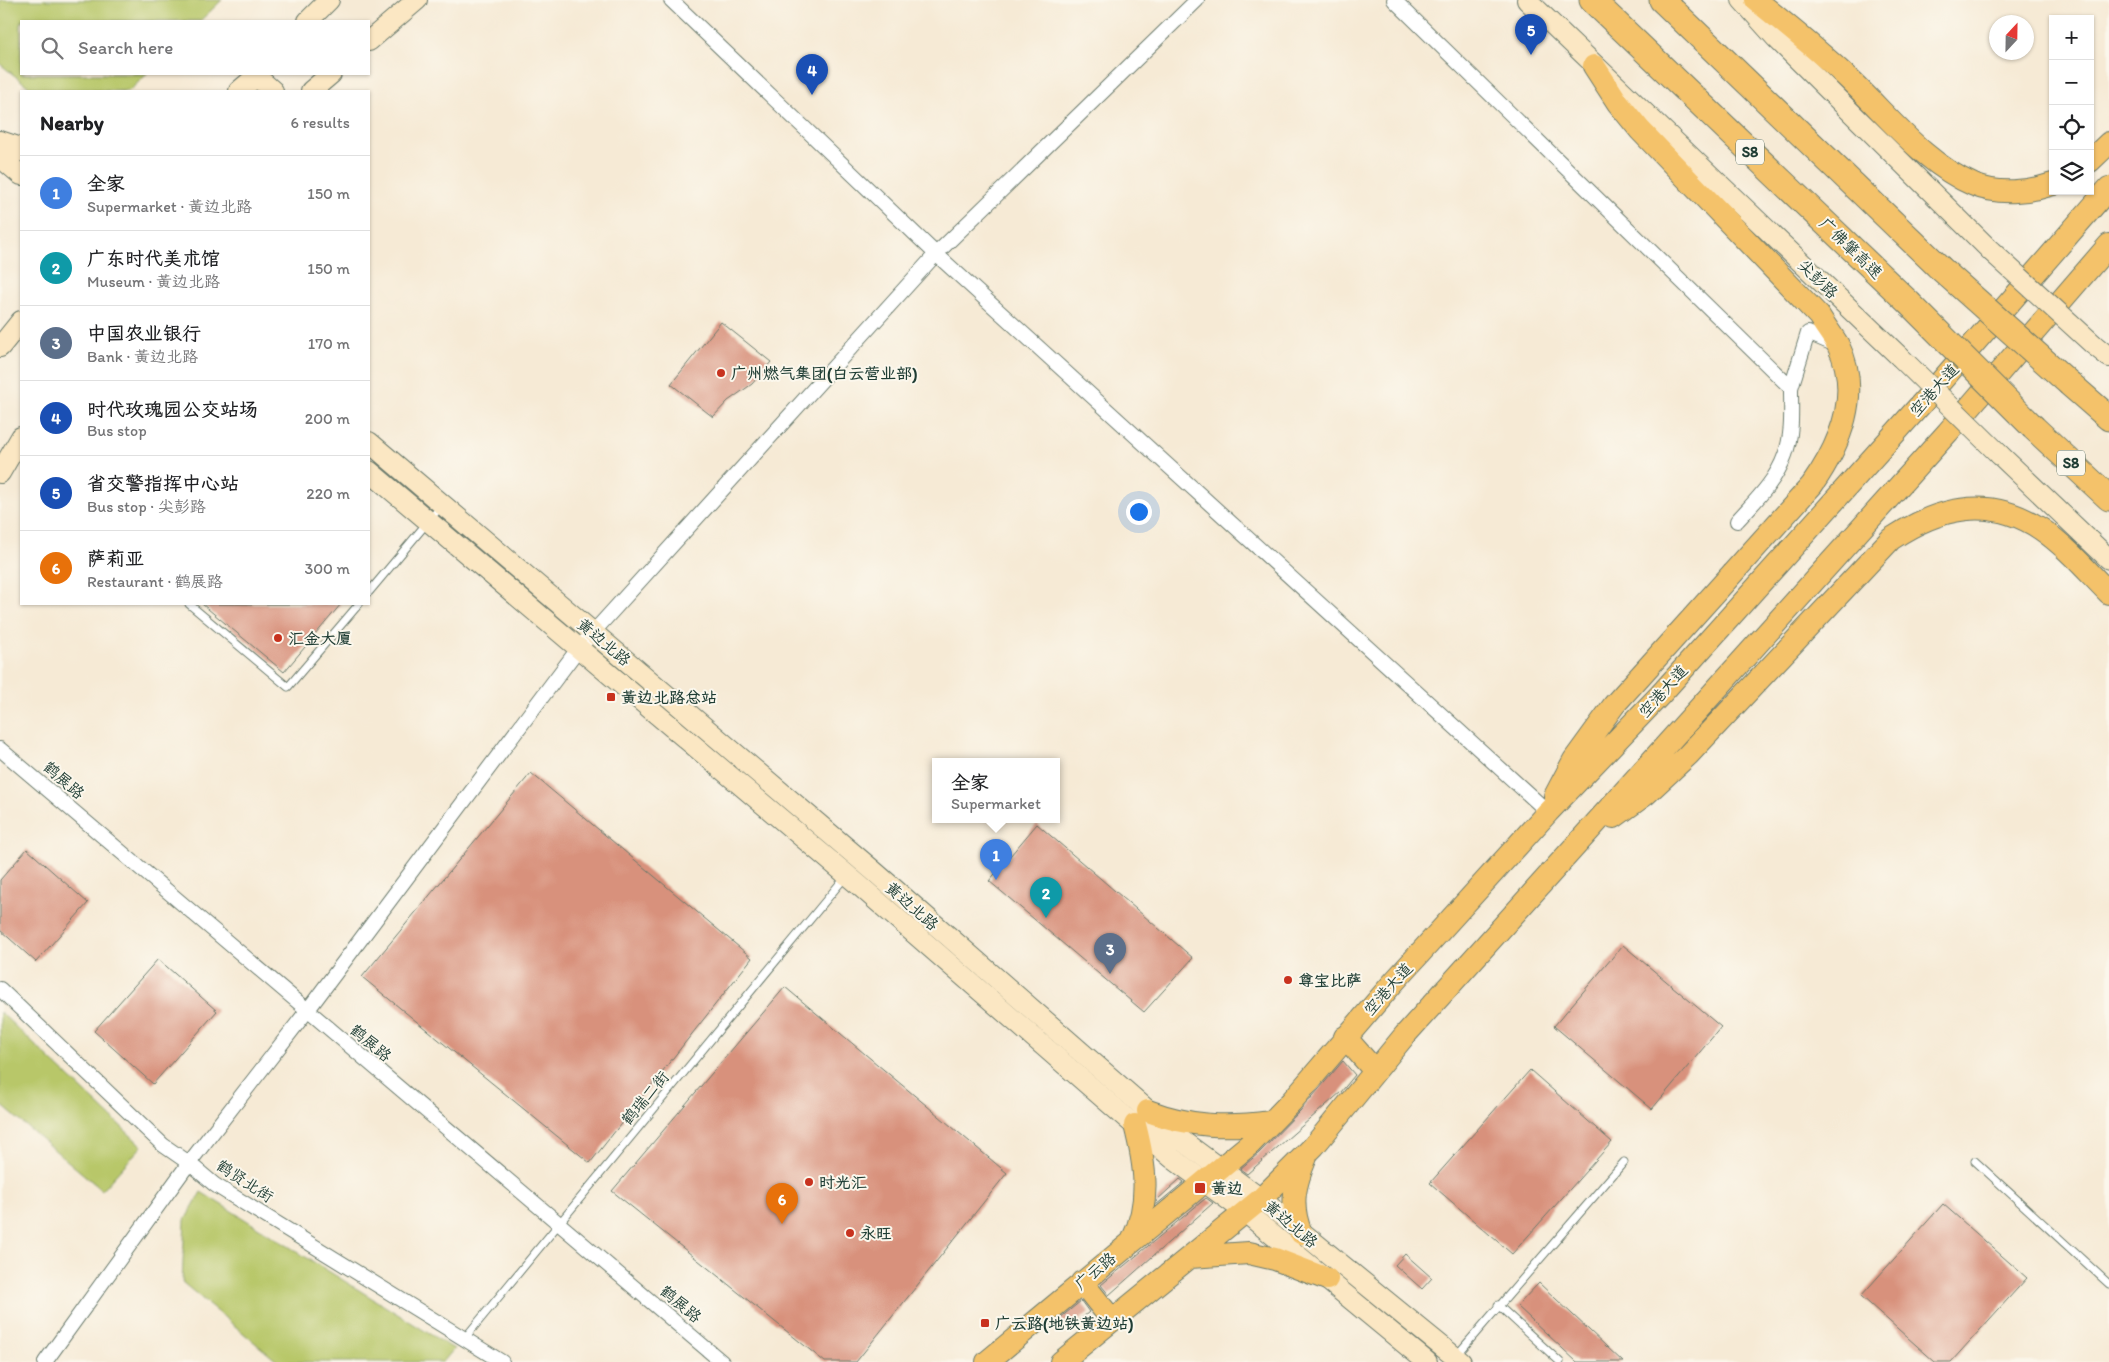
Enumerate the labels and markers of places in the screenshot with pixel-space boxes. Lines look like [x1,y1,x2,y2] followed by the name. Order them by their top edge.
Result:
[1515,14,1547,55] pin: 5
[796,54,828,95] pin: 4
[731,364,917,384] place label: 广州燃气集团(白云营业部)
[715,367,727,379] marker: 广州燃气集团(白云营业部)
[288,629,352,648] place label: 汇金大厦
[272,632,284,644] marker: 汇金大厦
[621,688,717,707] place label: 黄边北路总站
[605,691,617,703] marker: 黄边北路总站
[980,839,1012,880] pin: 1
[1030,877,1062,918] pin: 2
[1094,933,1126,974] pin: 3
[1298,971,1362,990] place label: 尊宝比萨
[1282,974,1294,986] marker: 尊宝比萨
[819,1173,867,1192] place label: 时光汇
[803,1176,815,1188] marker: 时光汇
[1211,1179,1243,1198] place label: 黄边
[1193,1181,1207,1195] marker: 黄边
[766,1183,798,1224] pin: 6
[860,1224,892,1243] place label: 永旺
[844,1227,856,1239] marker: 永旺
[995,1314,1133,1334] place label: 广云路(地铁黄边站)
[979,1317,991,1329] marker: 广云路(地铁黄边站)

